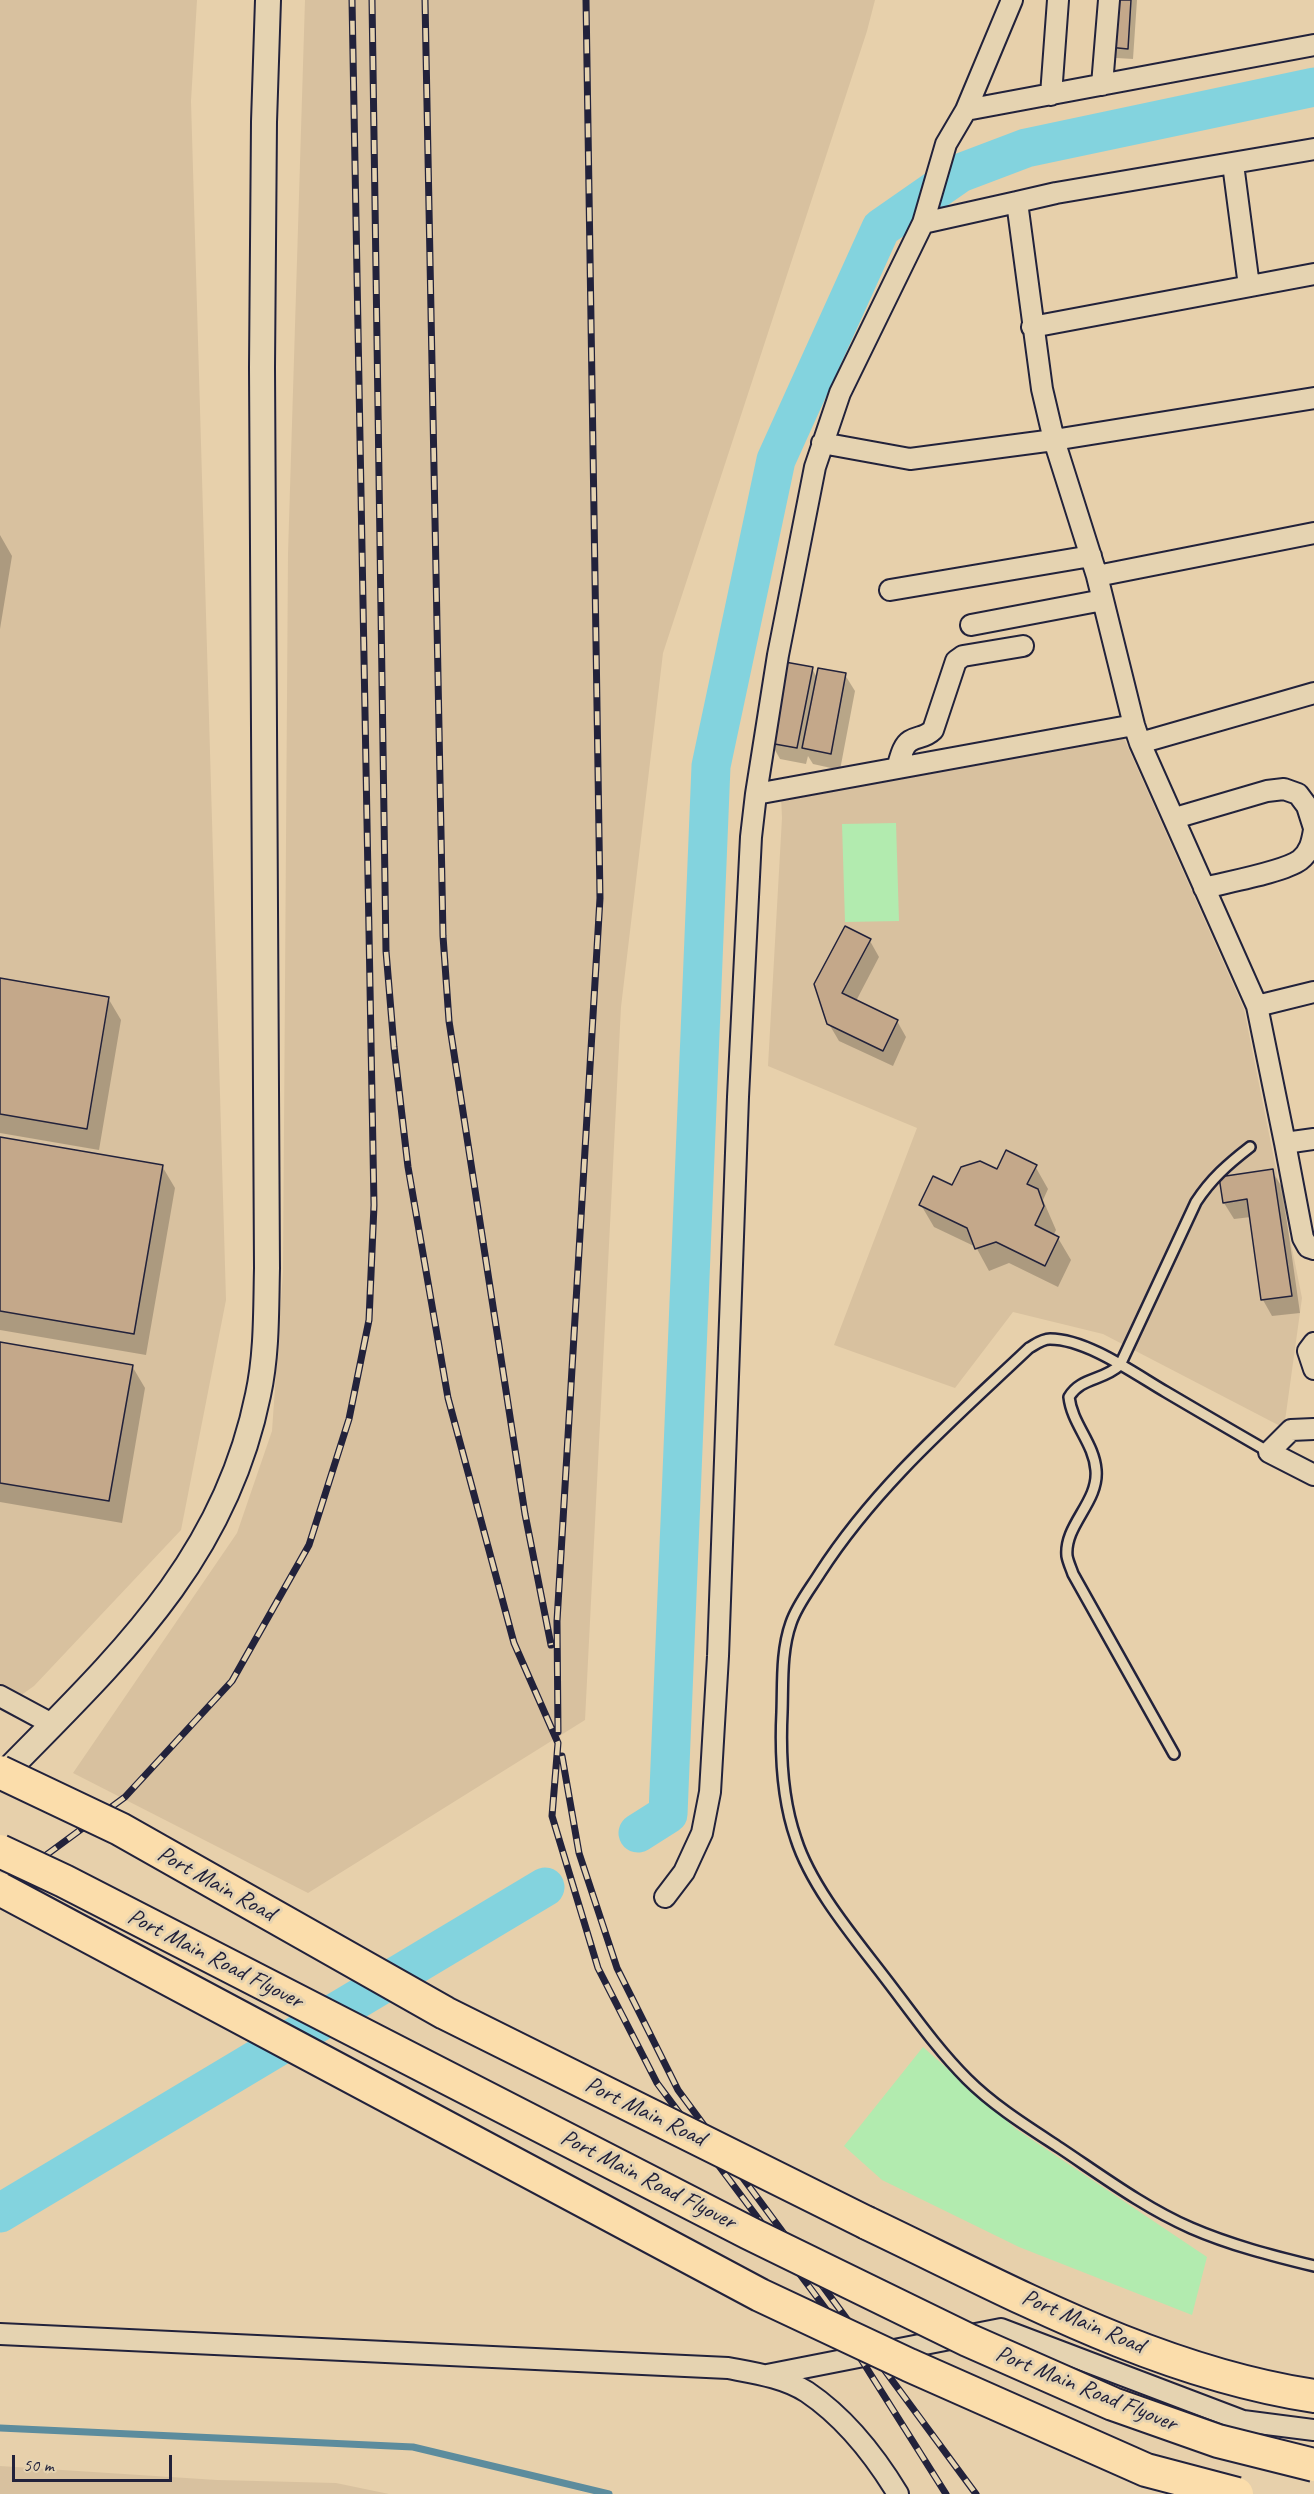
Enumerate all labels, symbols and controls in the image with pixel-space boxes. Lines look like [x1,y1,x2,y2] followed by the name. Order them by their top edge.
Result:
[152,1840,280,1928] street label: Port Main Road
[123,1902,307,2016] street label: Port Main Road Flyover
[580,2070,710,2154] street label: Port Main Road
[556,2123,740,2237] street label: Port Main Road Flyover
[1017,2283,1149,2361] street label: Port Main Road
[991,2340,1181,2438] street label: Port Main Road Flyover
[15,2443,176,2481] scale bar
[23,2454,54,2476] text: 50 m

